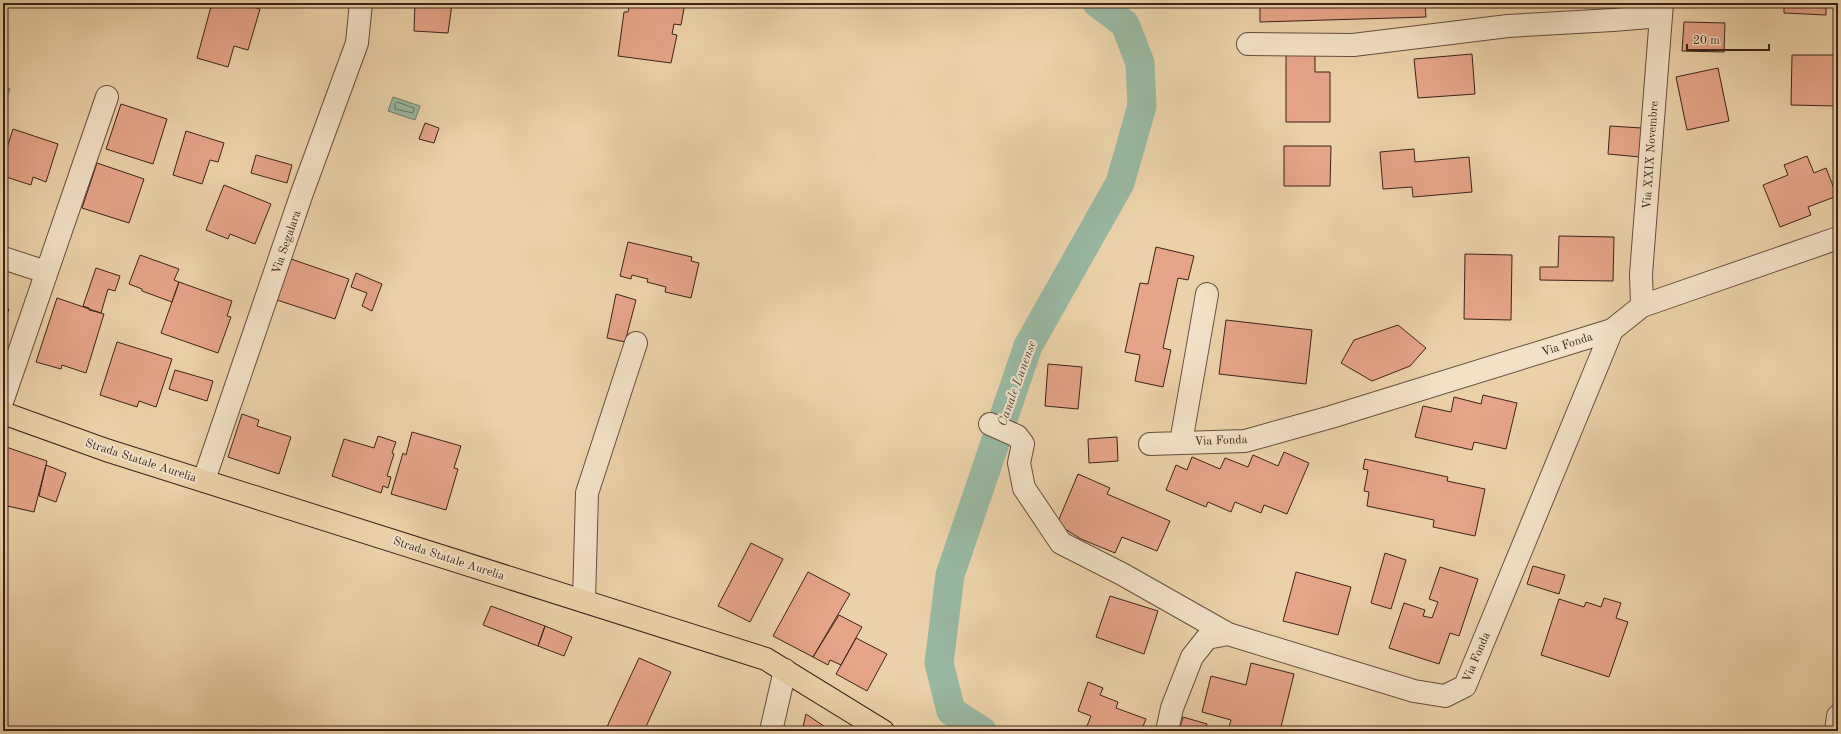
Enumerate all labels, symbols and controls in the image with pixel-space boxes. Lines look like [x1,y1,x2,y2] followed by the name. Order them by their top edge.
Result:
[1687,26,1769,52] scale bar
[1693,35,1720,47] text: 20 m
[1641,100,1661,210] street label: Via XXIX Novembre
[270,209,303,276] street label: Via Segalara
[1540,331,1594,359] street label: Via Fonda
[996,339,1039,428] water label: Canale Lunense
[1194,434,1248,448] street label: Via Fonda
[84,437,198,485] street label: Strada Statale Aurelia
[392,535,506,583] street label: Strada Statale Aurelia
[1461,631,1493,684] street label: Via Fonda

